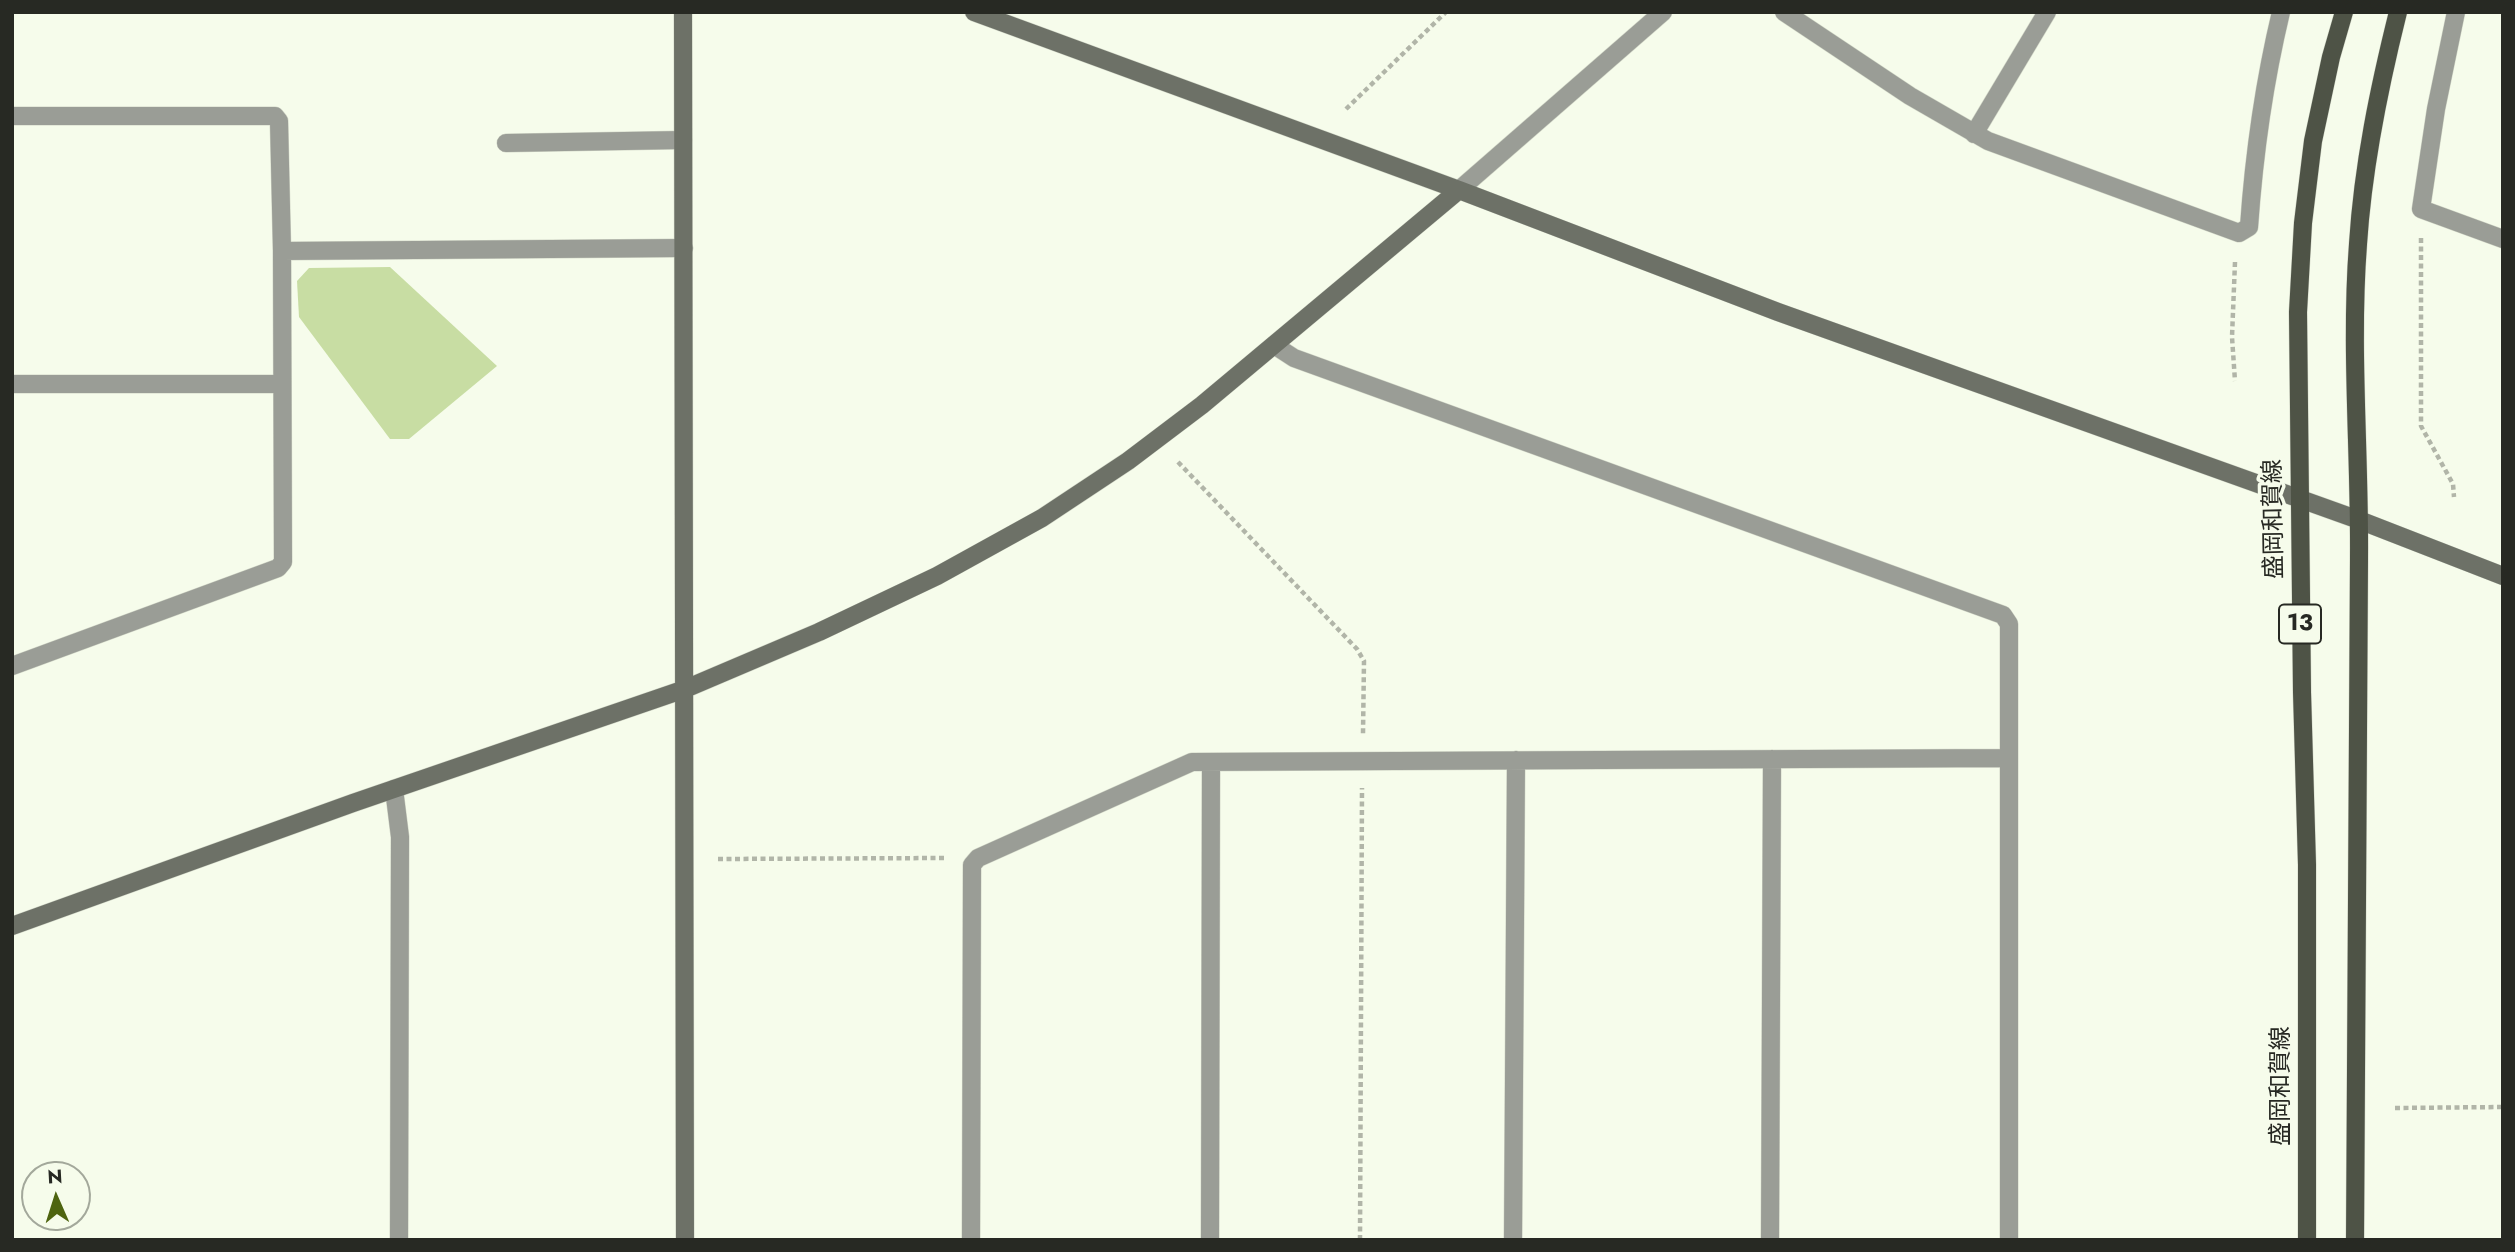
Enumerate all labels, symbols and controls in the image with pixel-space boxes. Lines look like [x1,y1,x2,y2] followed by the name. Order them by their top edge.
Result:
[2260,459,2290,579] street label: 盛岡和賀線
[2279,604,2321,644] road number: 13
[2268,1026,2296,1146] street label: 盛岡和賀線
[21,1161,91,1231] north arrow
[47,1163,63,1190] text: N

